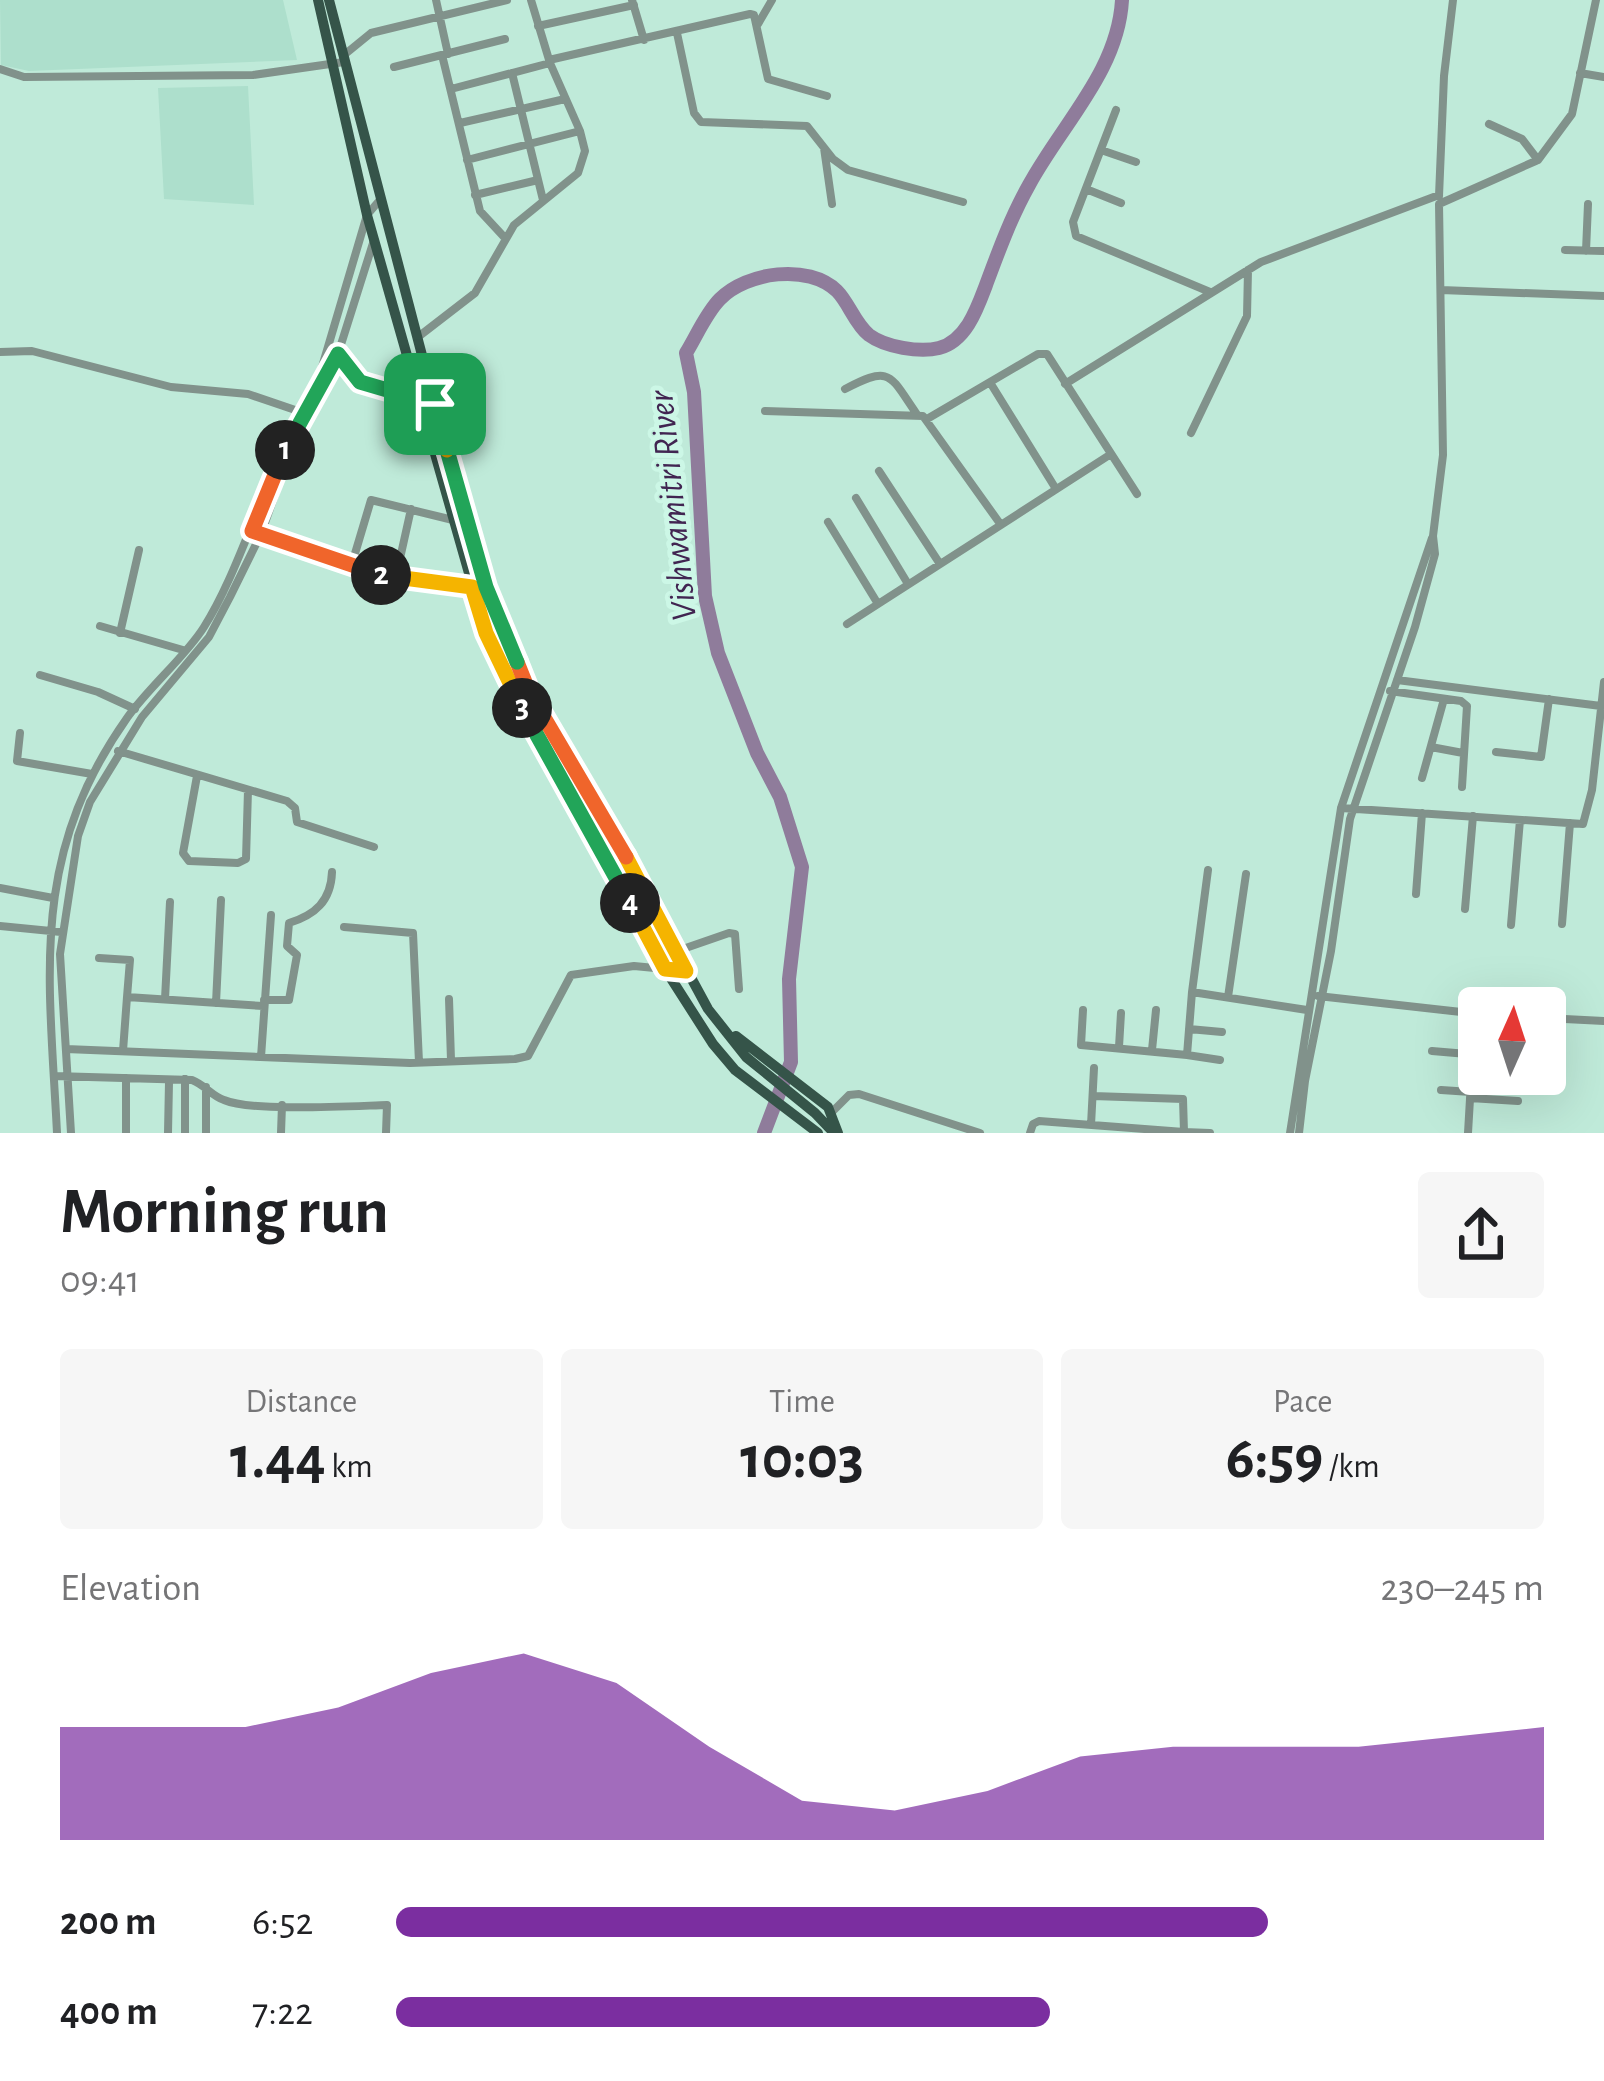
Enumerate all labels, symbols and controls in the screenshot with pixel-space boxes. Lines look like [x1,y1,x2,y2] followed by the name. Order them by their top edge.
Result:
[384,353,486,455] pin
[402,371,468,437] icon: arrive
[643,388,703,623] water label: Vishwamitri River
[255,420,315,480] pin: 1
[279,433,291,466] text: 1
[351,545,411,605] pin: 2
[373,558,389,591] text: 2
[492,678,552,738] pin: 3
[515,691,529,724] text: 3
[600,873,660,933] pin: 4
[622,886,638,919] text: 4
[1458,987,1566,1095] north arrow
[1458,987,1566,1095] map controls
[1418,1172,1544,1298] button: share
[60,1179,389,1245] text: Morning run
[60,1261,140,1300] text: 09:41
[245,1386,357,1419] text: Distance
[769,1386,835,1419] text: Time
[1273,1386,1332,1419] text: Pace
[230,1429,326,1489] text: 1.44
[740,1429,864,1489] text: 10:03
[1226,1429,1323,1489] text: 6:59
[326,1451,373,1484] text: km
[1323,1451,1380,1484] text: /km
[60,1569,201,1608] text: Elevation
[1381,1569,1544,1608] text: 230–245 m
[60,1903,156,1942] text: 200 m
[252,1903,313,1942] text: 6:52
[60,1993,158,2032] text: 400 m
[252,1993,313,2032] text: 7:22

